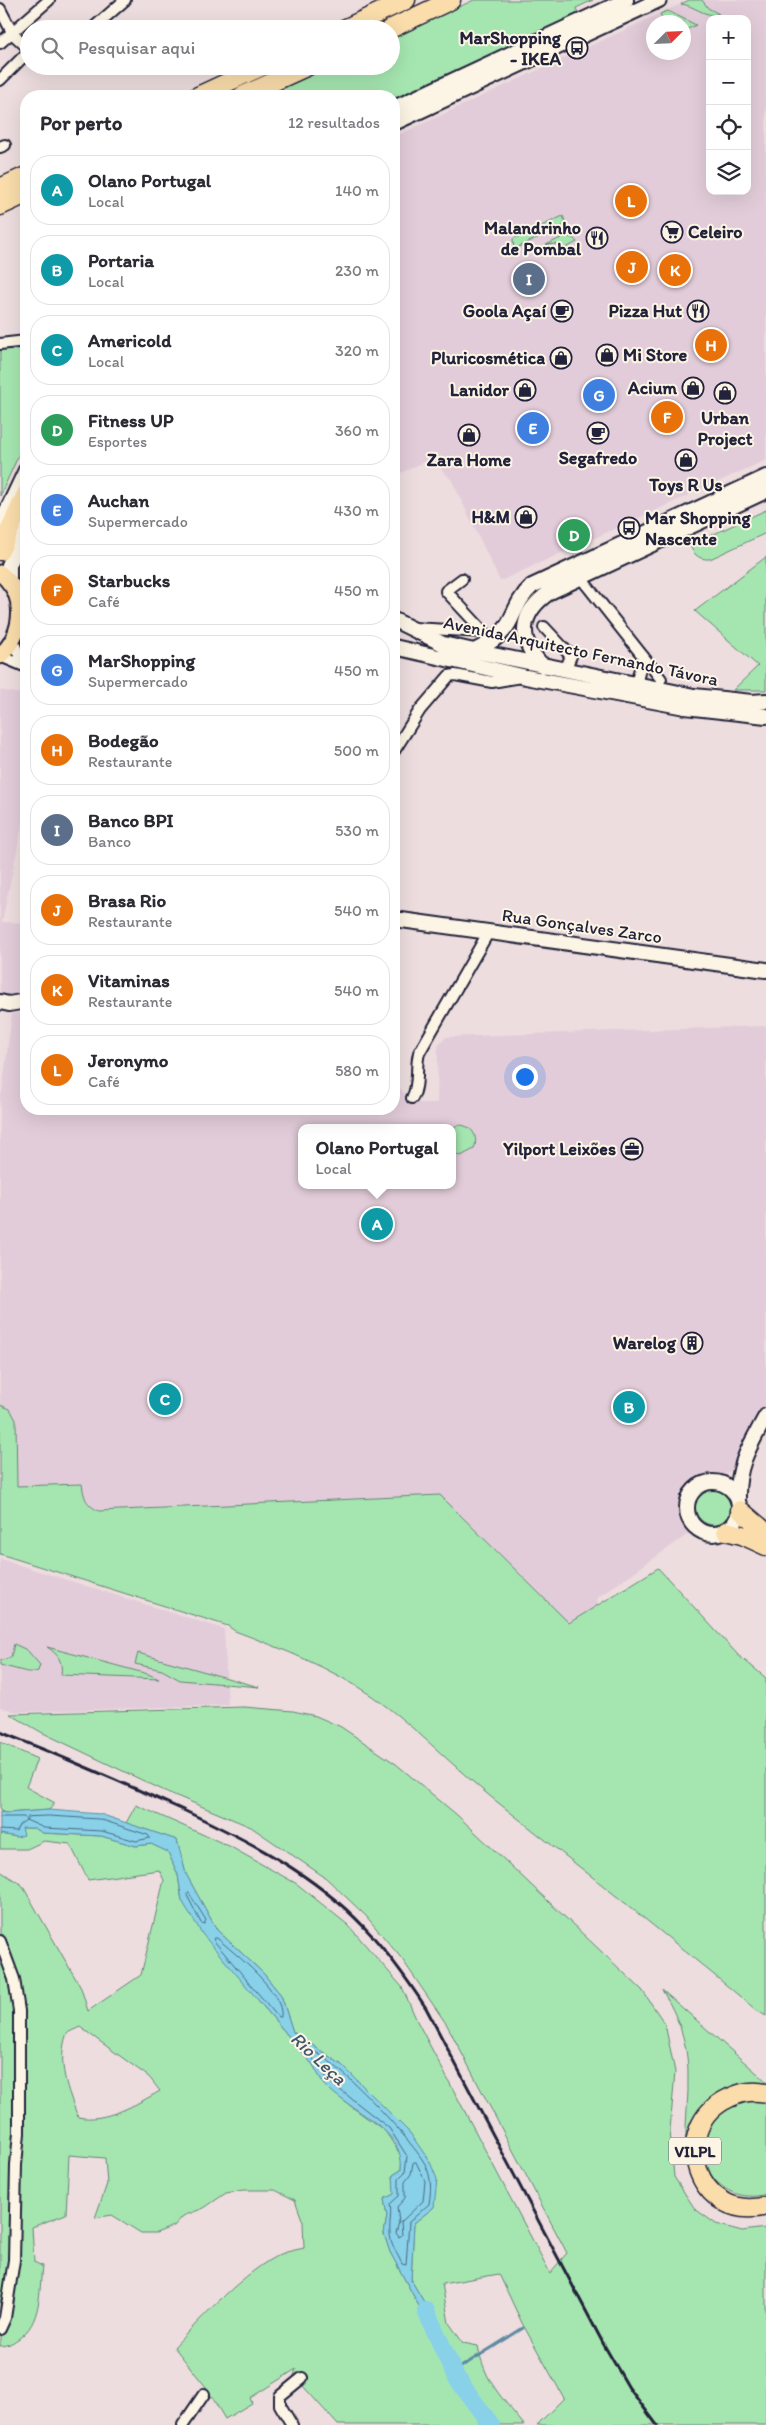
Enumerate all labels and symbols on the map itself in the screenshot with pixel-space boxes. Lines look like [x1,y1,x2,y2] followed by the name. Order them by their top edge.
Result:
[646,15,691,60] north arrow
[459,27,562,70] place label: MarShopping - IKEA
[565,36,589,60] bus stop icon: MarShopping - IKEA
[615,182,647,220] pin: L
[484,217,582,260] place label: Malandrinho de Pombal
[660,220,684,244] supermarket icon: Celeiro
[688,221,742,243] place label: Celeiro
[585,226,609,250] restaurant icon: Malandrinho de Pombal
[616,248,648,286] pin: J
[659,251,691,289] pin: K
[513,260,545,298] pin: I
[550,299,574,323] cafe icon: Goola Açaí
[686,299,710,323] restaurant icon: Pizza Hut
[463,300,546,322] place label: Goola Açaí
[608,300,682,322] place label: Pizza Hut
[695,326,727,364] pin: H
[595,343,619,367] shop icon: Mi Store
[623,344,688,366] place label: Mi Store
[549,346,573,370] shop icon: Pluricosmética
[431,347,545,369] place label: Pluricosmética
[583,376,615,414] pin: G
[681,376,705,400] shop icon: Acium
[627,377,678,399] place label: Acium
[513,378,537,402] shop icon: Lanidor
[450,379,510,401] place label: Lanidor
[713,381,737,405] shop icon: Urban Project
[651,398,683,436] pin: F
[698,407,753,450] place label: Urban Project
[517,409,549,447] pin: E
[586,421,610,445] cafe icon: Segafredo
[457,423,481,447] shop icon: Zara Home
[559,447,637,469] place label: Segafredo
[674,448,698,472] shop icon: Toys R Us
[427,449,512,471] place label: Zara Home
[648,474,723,496] place label: Toys R Us
[514,505,538,529] shop icon: H&M
[471,506,510,528] place label: H&M
[645,507,751,550] place label: Mar Shopping Nascente
[558,516,590,554] pin: D
[617,516,641,540] bus stop icon: Mar Shopping Nascente
[442,611,721,691] street label: Avenida Arquitecto Fernando Távora
[501,904,663,948] street label: Rua Gonçalves Zarco
[512,1064,538,1090] your location
[620,1137,644,1161] office icon: Yilport Leixões
[502,1138,616,1160] place label: Yilport Leixões
[361,1205,393,1243] pin: A
[680,1331,704,1355] building icon: Warelog
[613,1332,677,1354] place label: Warelog
[149,1380,181,1418] pin: C
[613,1388,645,1426] pin: B
[286,2027,351,2090] water label: Rio Leça
[669,2138,721,2164] road number: VILPL

